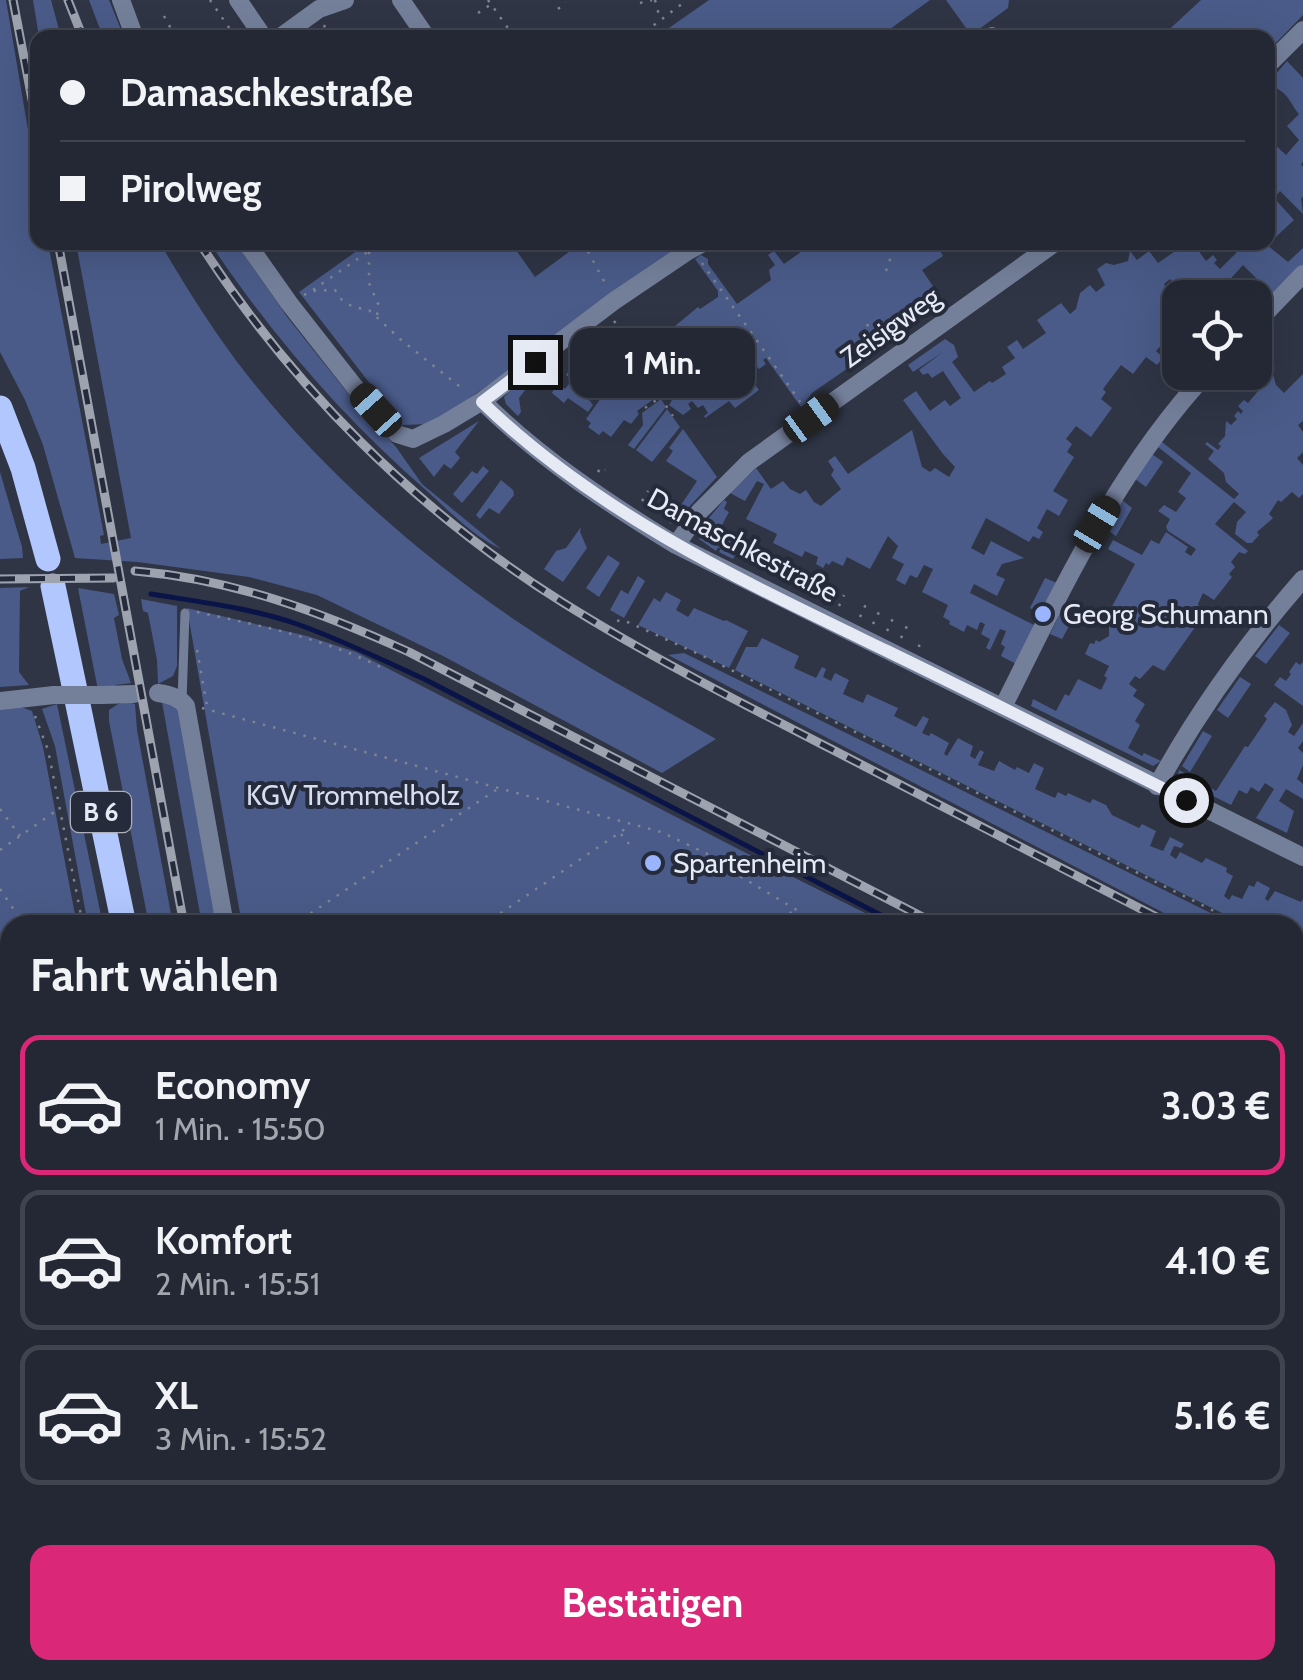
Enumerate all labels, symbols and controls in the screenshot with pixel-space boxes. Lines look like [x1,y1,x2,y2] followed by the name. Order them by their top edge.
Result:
[120,69,413,116] text: Damaschkestraße
[120,165,261,212] text: Pirolweg
[834,279,947,374] street label: Zeisigweg
[1162,280,1272,390] map controls
[1162,280,1272,390] button: locate
[570,327,755,397] callout: 1 Min.
[513,340,558,385] route end
[624,343,701,382] text: 1 Min.
[345,378,407,442] car
[778,388,844,448] car
[642,481,844,609] street label: Damaschkestraße
[1069,491,1125,557] car
[1063,597,1269,631] place label: Georg Schumann
[1032,603,1054,625] marker: Georg Schumann
[246,778,460,812] park label: KGV Trommelholz
[1164,778,1209,823] route start
[71,792,131,832] road number: B 6
[673,846,826,880] place label: Spartenheim
[642,852,664,874] marker: Spartenheim
[30,948,279,1002] text: Fahrt wählen
[35,1060,125,1150] icon: car
[155,1062,310,1109] text: Economy
[1161,1082,1270,1129] text: 3.03 €
[155,1109,326,1148] text: 1 Min. · 15:50
[35,1215,125,1305] icon: car
[155,1217,292,1264] text: Komfort
[1165,1237,1270,1284] text: 4.10 €
[155,1264,320,1303] text: 2 Min. · 15:51
[35,1370,125,1460] icon: car
[155,1372,198,1419] text: XL
[1174,1392,1270,1439] text: 5.16 €
[155,1419,327,1458] text: 3 Min. · 15:52
[30,1545,1275,1660] button: Bestätigen

